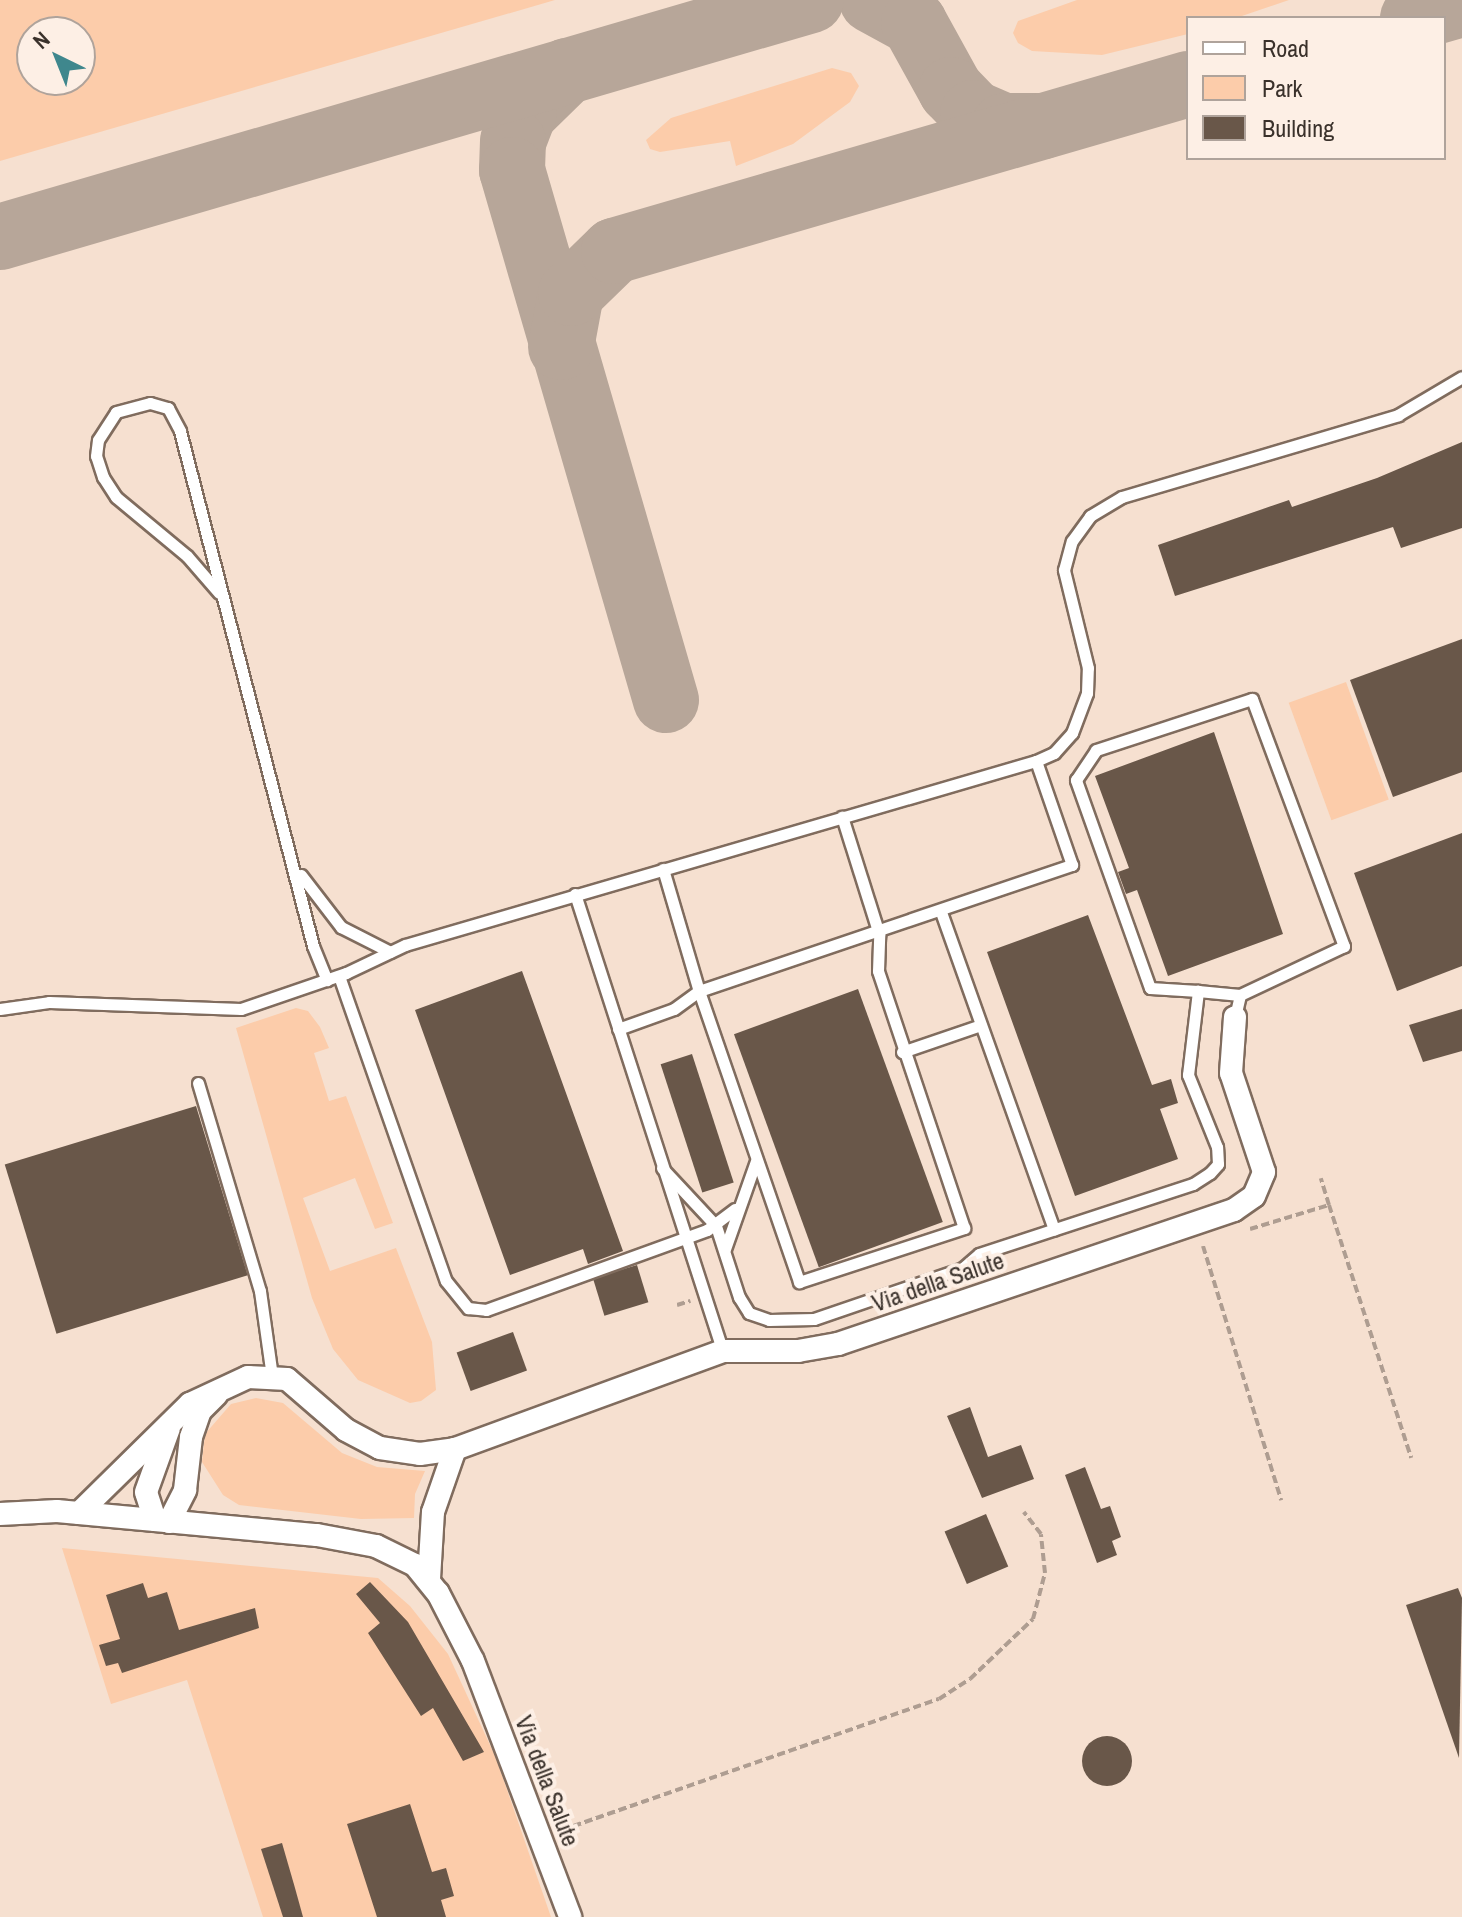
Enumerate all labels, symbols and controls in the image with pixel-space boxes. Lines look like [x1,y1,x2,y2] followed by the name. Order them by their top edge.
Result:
[16,16,96,96] north arrow
[1186,16,1446,160] legend
[26,24,56,55] text: N
[1262,32,1309,64] text: Road
[1262,72,1302,104] text: Park
[1262,112,1334,144] text: Building
[868,1246,1008,1318] street label: Via della Salute
[509,1712,585,1850] street label: Via della Salute

